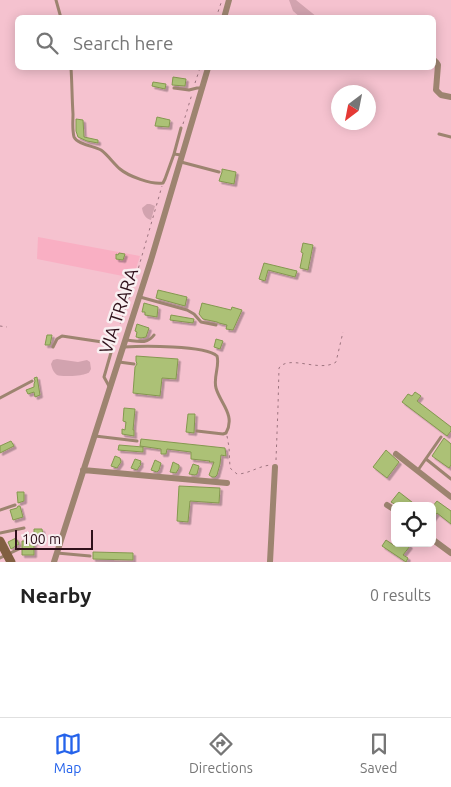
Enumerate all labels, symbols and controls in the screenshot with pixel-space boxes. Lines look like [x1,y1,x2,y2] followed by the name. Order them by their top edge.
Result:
[15,15,436,70] search box
[33,29,61,57] icon: search
[73,32,173,54] text: Search here
[331,85,376,130] north arrow
[95,265,141,356] street label: VIA TRARA
[391,502,436,547] map controls
[391,502,436,547] button: locate
[15,527,92,550] scale bar
[22,531,61,547] text: 100 m
[20,583,91,607] text: Nearby
[370,586,431,604] text: 0 results
[54,730,82,776] tab: Map
[189,730,253,776] tab: Directions
[360,730,397,776] tab: Saved

